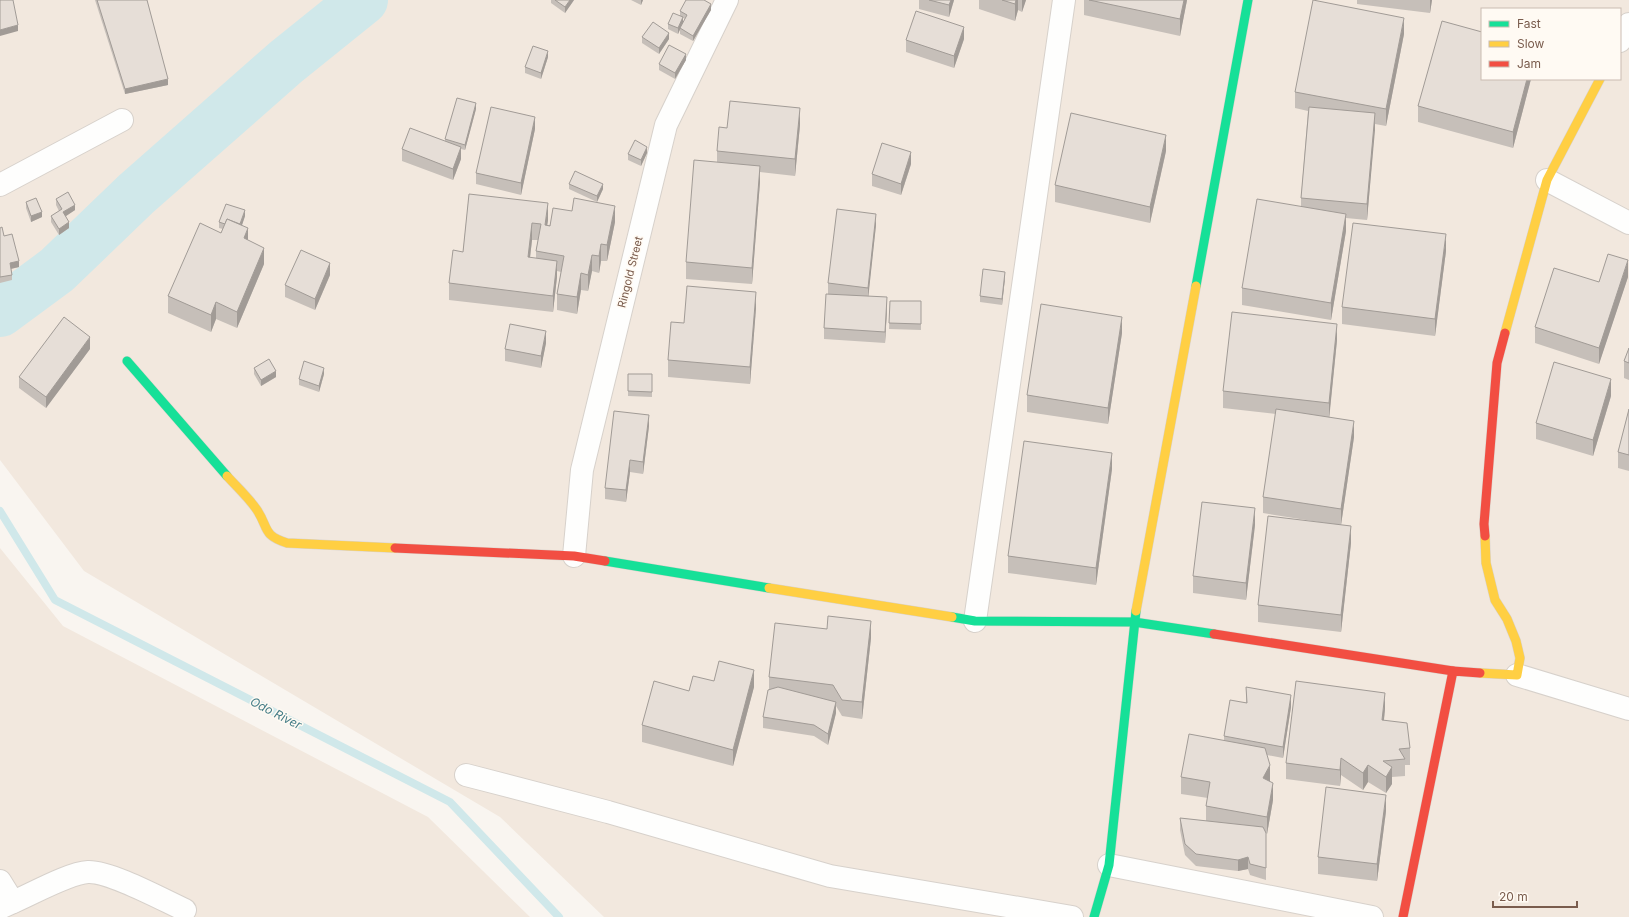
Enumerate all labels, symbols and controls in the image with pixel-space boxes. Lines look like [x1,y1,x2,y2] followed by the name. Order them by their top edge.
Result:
[1481,8,1621,80] legend
[1517,16,1541,31] text: Fast
[1517,36,1545,51] text: Slow
[1517,56,1541,71] text: Jam
[614,234,646,309] street label: Ringold Street
[248,694,305,733] water label: Odo River
[1493,883,1577,909] scale bar
[1499,889,1528,904] text: 20 m

